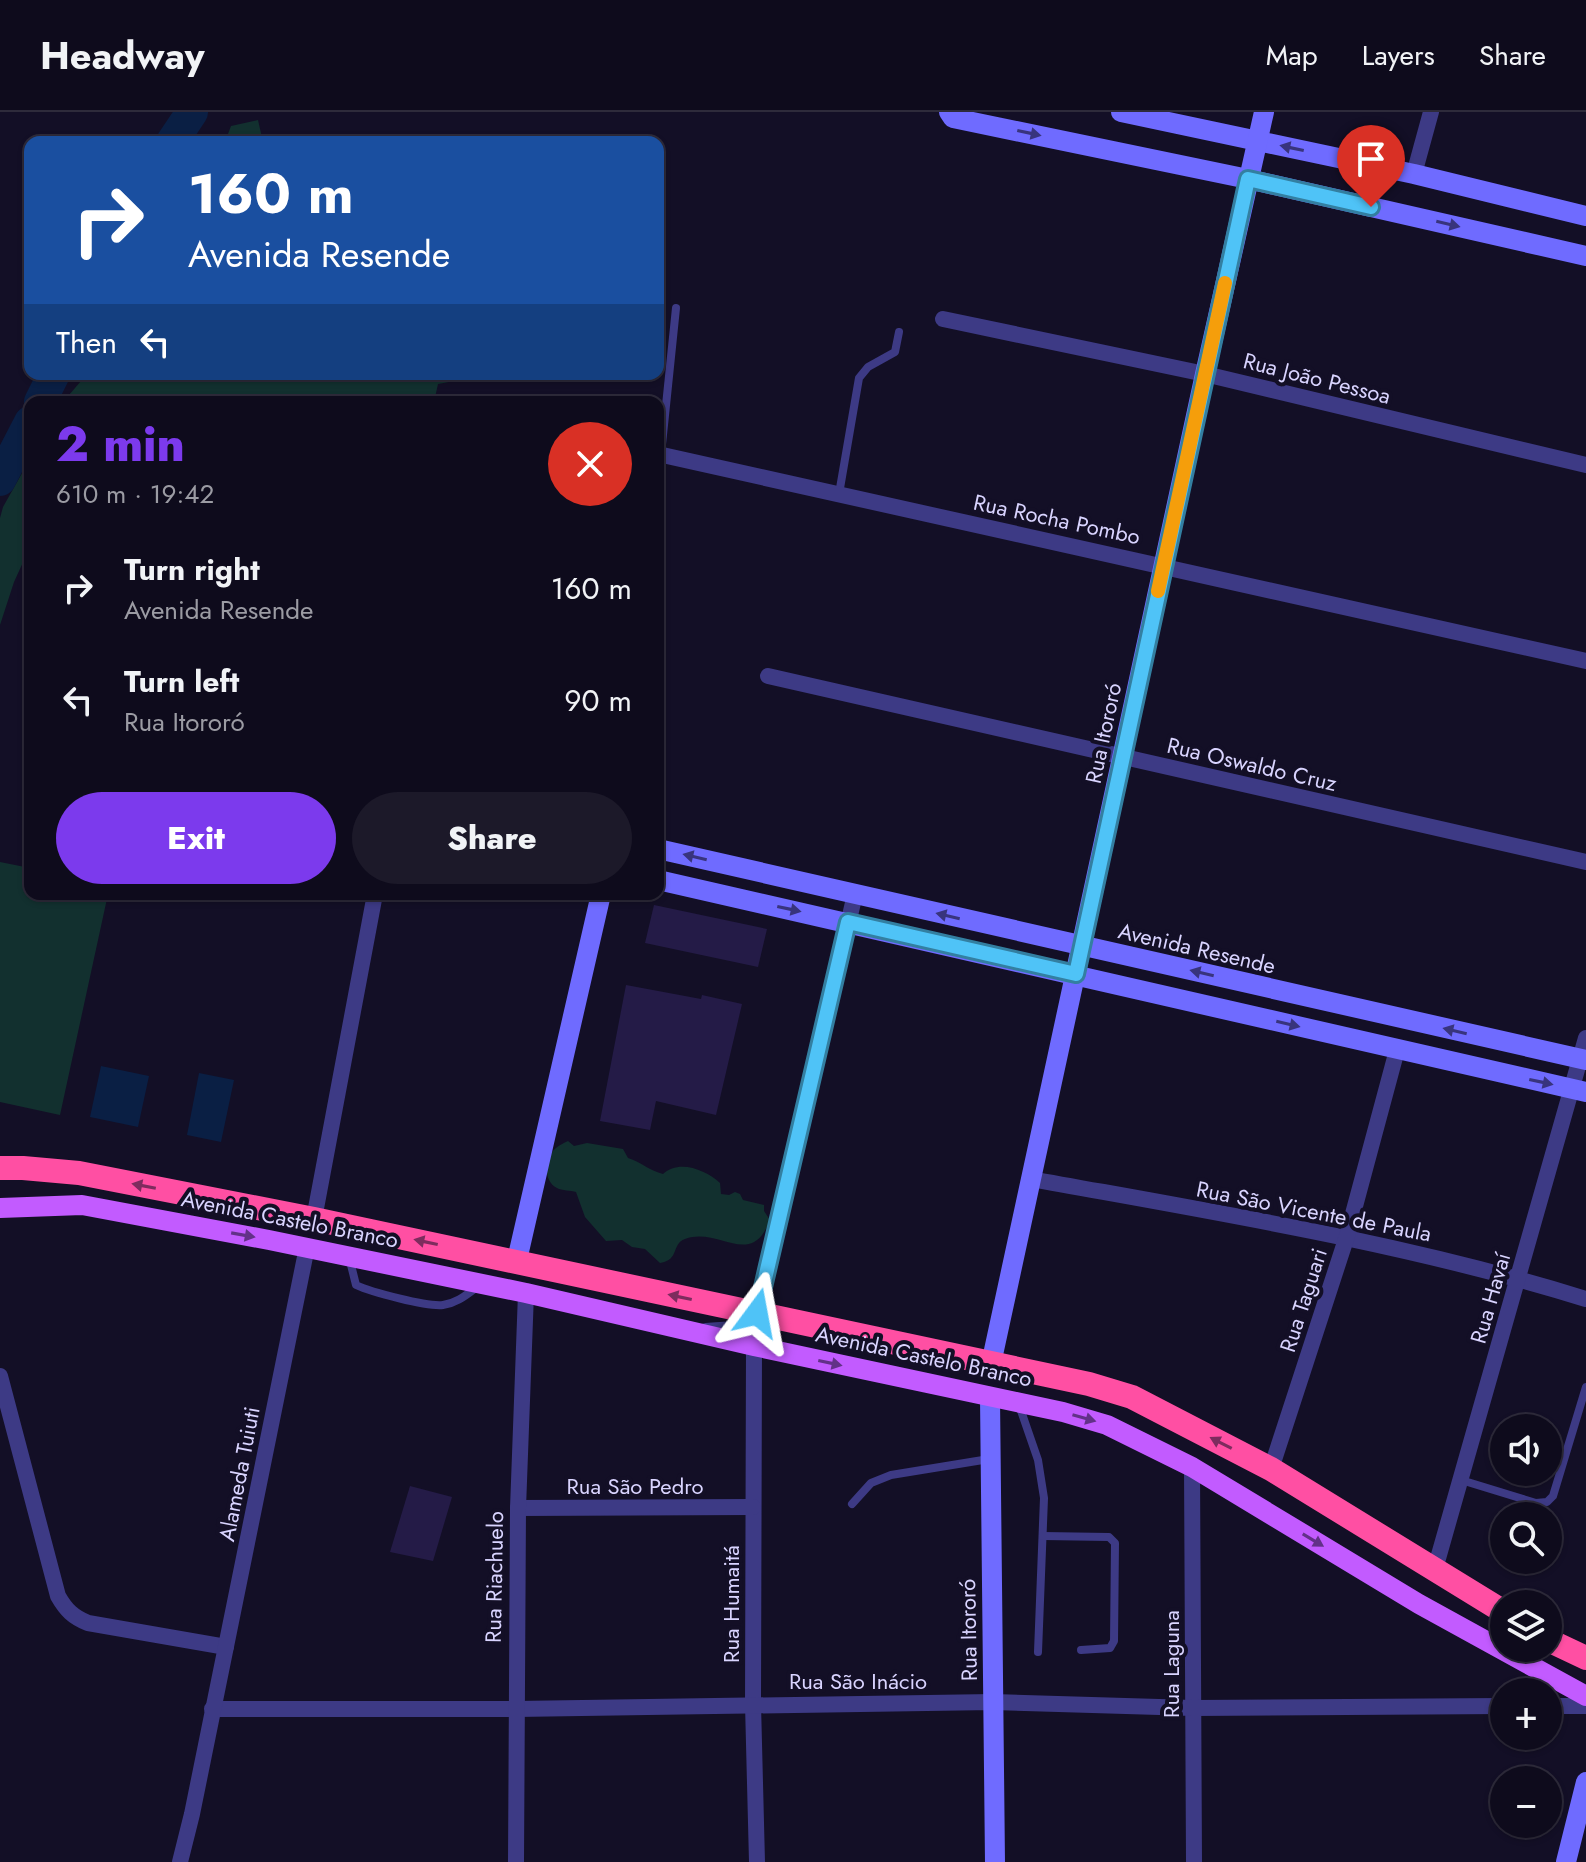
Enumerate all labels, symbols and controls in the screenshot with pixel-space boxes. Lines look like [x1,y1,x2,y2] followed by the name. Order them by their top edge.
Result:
[40,28,205,83] text: Headway
[1266,35,1318,76] text: Map
[1362,35,1435,76] text: Layers
[1479,35,1546,76] text: Share
[1337,125,1405,207] pin
[1017,128,1042,140] one-way arrow
[1349,137,1393,181] icon: arrive
[1279,142,1304,154] one-way arrow
[188,153,354,234] text: 160 m
[56,168,160,272] icon: right
[1435,218,1460,231] one-way arrow
[188,228,450,280] text: Avenida Resende
[133,320,177,364] icon: left
[56,321,117,364] text: Then
[1240,344,1394,412] street label: Rua João Pessoa
[56,410,185,479] text: 2 min
[548,422,632,506] button: close
[56,475,214,513] text: 610 m · 19:42
[971,486,1143,552] street label: Rua Rocha Pombo
[124,548,260,591] text: Turn right
[56,566,100,610] icon: right
[551,567,632,610] text: 160 m
[124,591,314,629] text: Avenida Resende
[124,660,239,703] text: Turn left
[56,678,100,722] icon: left
[564,679,632,722] text: 90 m
[1077,680,1129,786] street label: Rua Itororó
[124,703,245,741] text: Rua Itororó
[1164,729,1340,799] street label: Rua Oswaldo Cruz
[56,792,336,884] button: Exit
[352,792,632,884] button: Share
[682,850,707,863] one-way arrow
[777,903,802,916] one-way arrow
[936,909,961,922] one-way arrow
[1115,914,1279,982] street label: Avenida Resende
[1189,966,1214,979] one-way arrow
[1275,1018,1300,1031] one-way arrow
[1443,1024,1468,1037] one-way arrow
[1529,1076,1554,1089] one-way arrow
[1194,1173,1434,1249] street label: Rua São Vicente de Paula
[131,1179,156,1191] one-way arrow
[179,1182,401,1256] street label: Avenida Castelo Branco
[231,1229,256,1242] one-way arrow
[414,1235,439,1248] one-way arrow
[1271,1244,1335,1356] street label: Rua Taguari
[1462,1248,1519,1347] street label: Rua Havaí
[715,1271,799,1355] position arrow
[668,1290,693,1303] one-way arrow
[813,1317,1035,1395] street label: Avenida Castelo Branco
[818,1357,843,1370] one-way arrow
[210,1404,268,1544] street label: Alameda Tuiuti
[1072,1413,1097,1425] one-way arrow
[1490,1414,1562,1838] map controls
[1490,1414,1562,1486] button: sound
[1209,1437,1232,1450] one-way arrow
[567,1470,703,1502] street label: Rua São Pedro
[1490,1502,1562,1574] button: search
[477,1511,511,1643] street label: Rua Riachuelo
[1302,1532,1324,1546] one-way arrow
[715,1545,747,1663] street label: Rua Humaitá
[951,1579,985,1681] street label: Rua Itororó
[1490,1590,1562,1662] button: layers
[1155,1610,1187,1718] street label: Rua Laguna
[789,1665,927,1697] street label: Rua São Inácio
[1490,1678,1562,1750] button: +
[1490,1766,1562,1838] button: −

